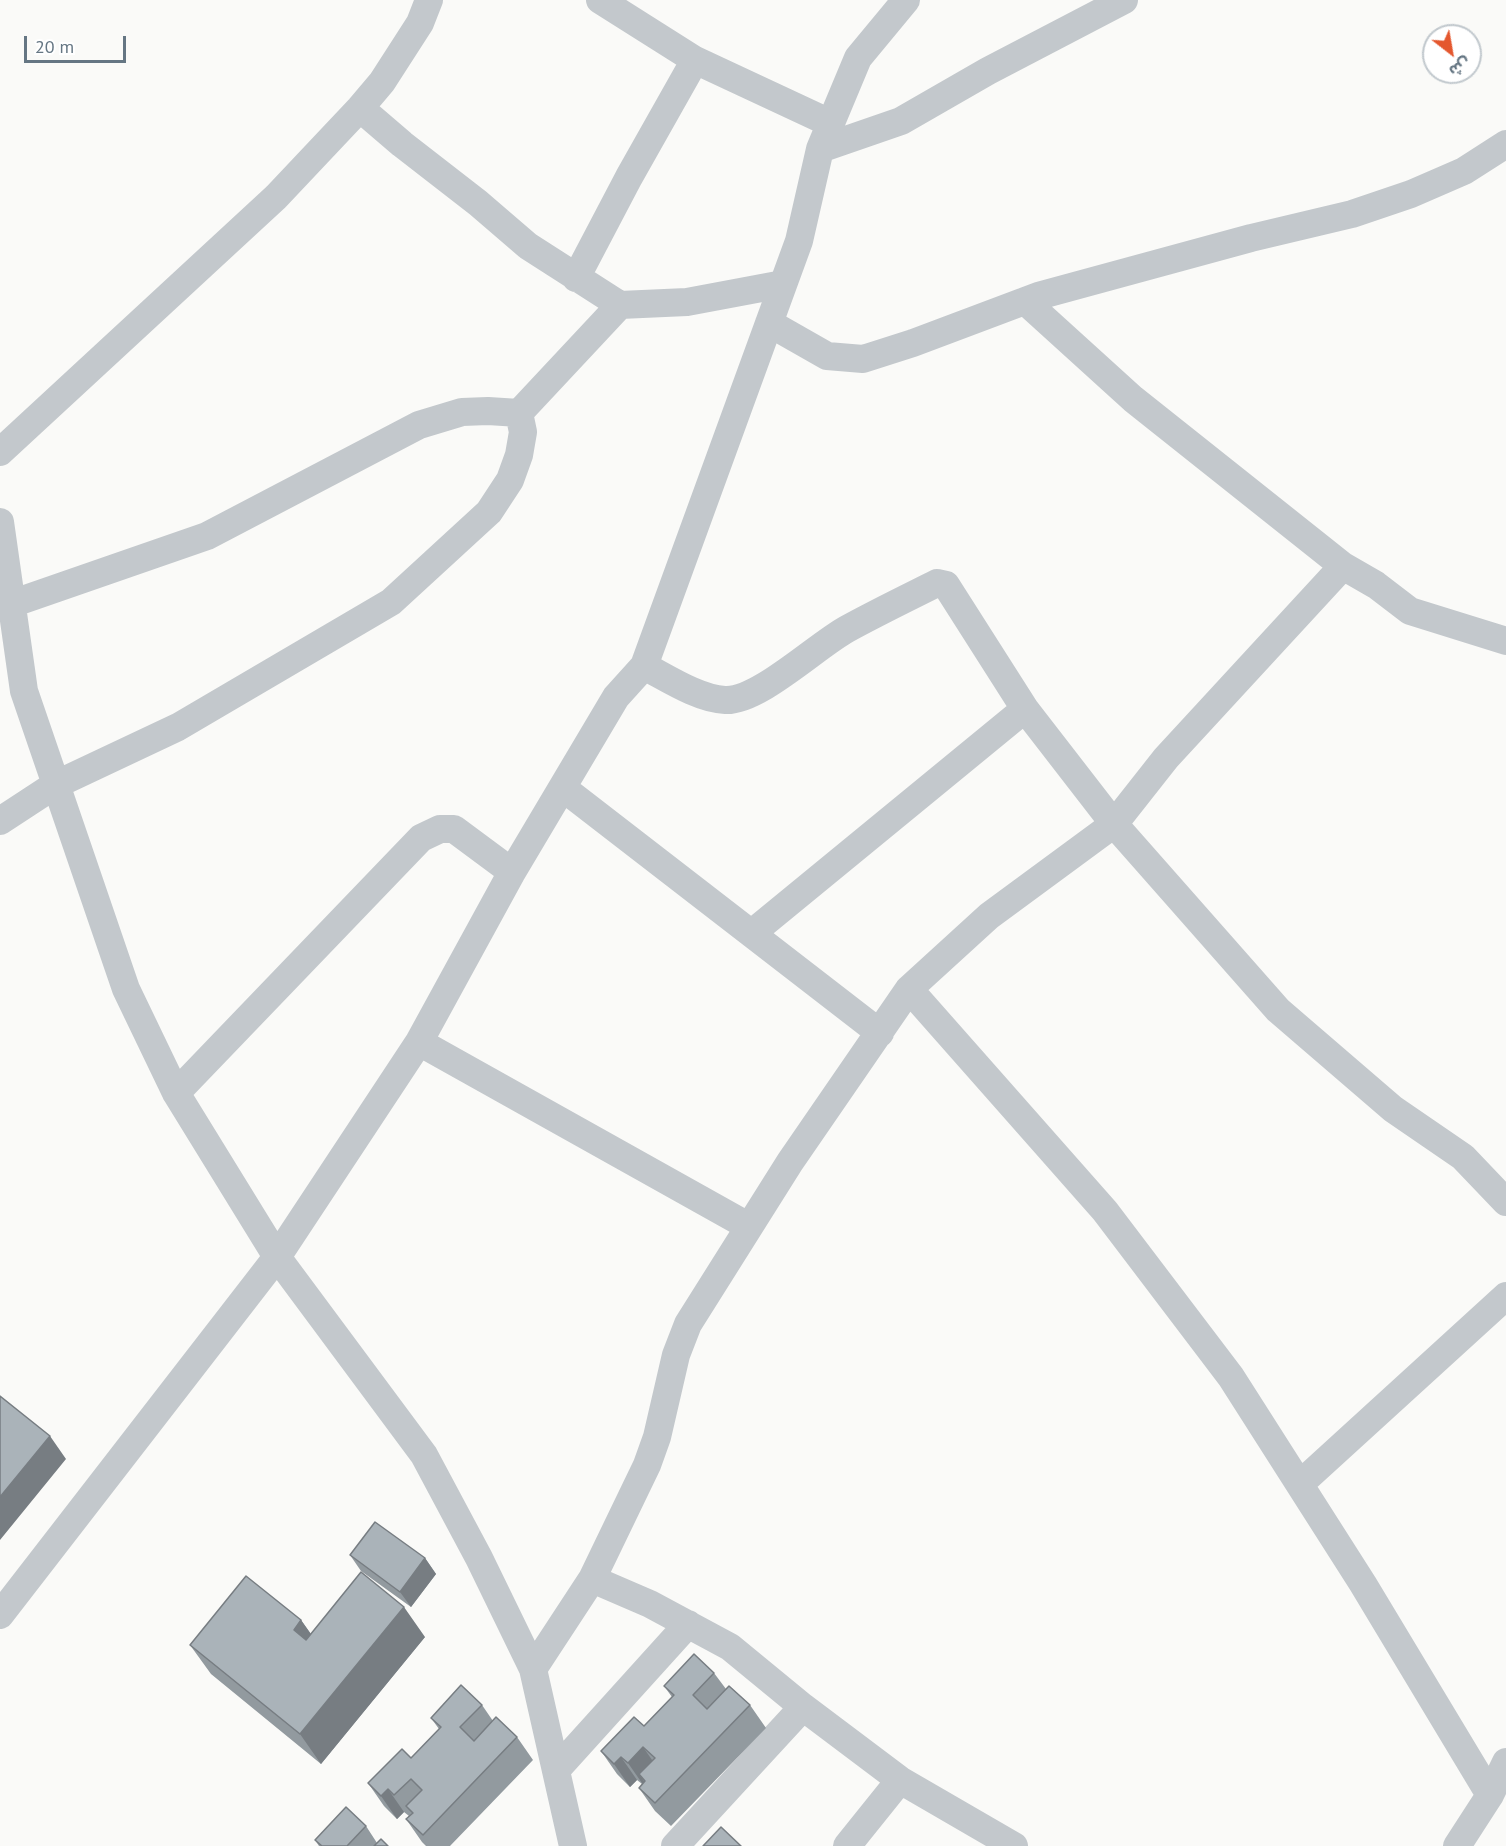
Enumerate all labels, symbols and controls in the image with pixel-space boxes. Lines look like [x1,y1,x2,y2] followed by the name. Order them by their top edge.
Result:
[27,24,129,62] scale bar
[1422,24,1482,84] north arrow
[35,35,74,58] text: 20 m
[1446,53,1475,82] text: ش

